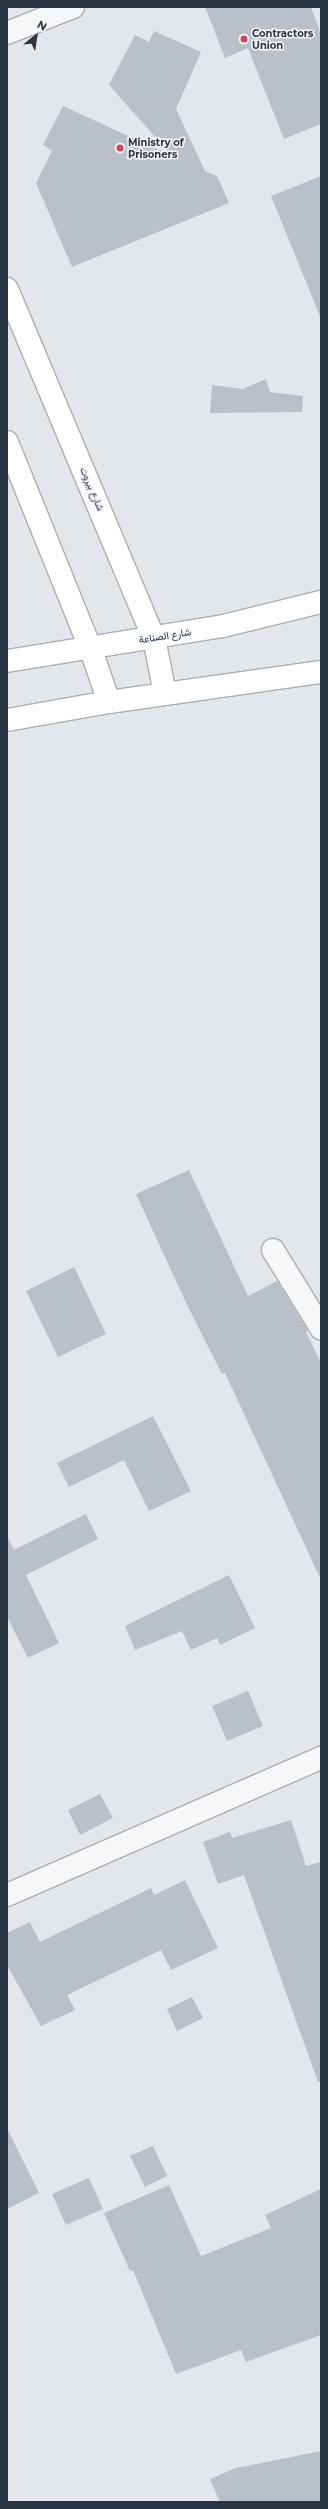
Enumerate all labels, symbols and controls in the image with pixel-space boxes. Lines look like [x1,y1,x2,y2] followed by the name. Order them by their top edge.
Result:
[16,16,56,56] north arrow
[35,17,49,34] text: N
[252,27,313,50] place label: Contractors Union
[239,34,249,44] marker: Contractors Union
[128,136,184,160] place label: Ministry of Prisoners
[115,143,125,153] marker: Ministry of Prisoners
[77,465,107,513] street label: شارع بيروت
[138,626,192,646] street label: شارع الصناعة

